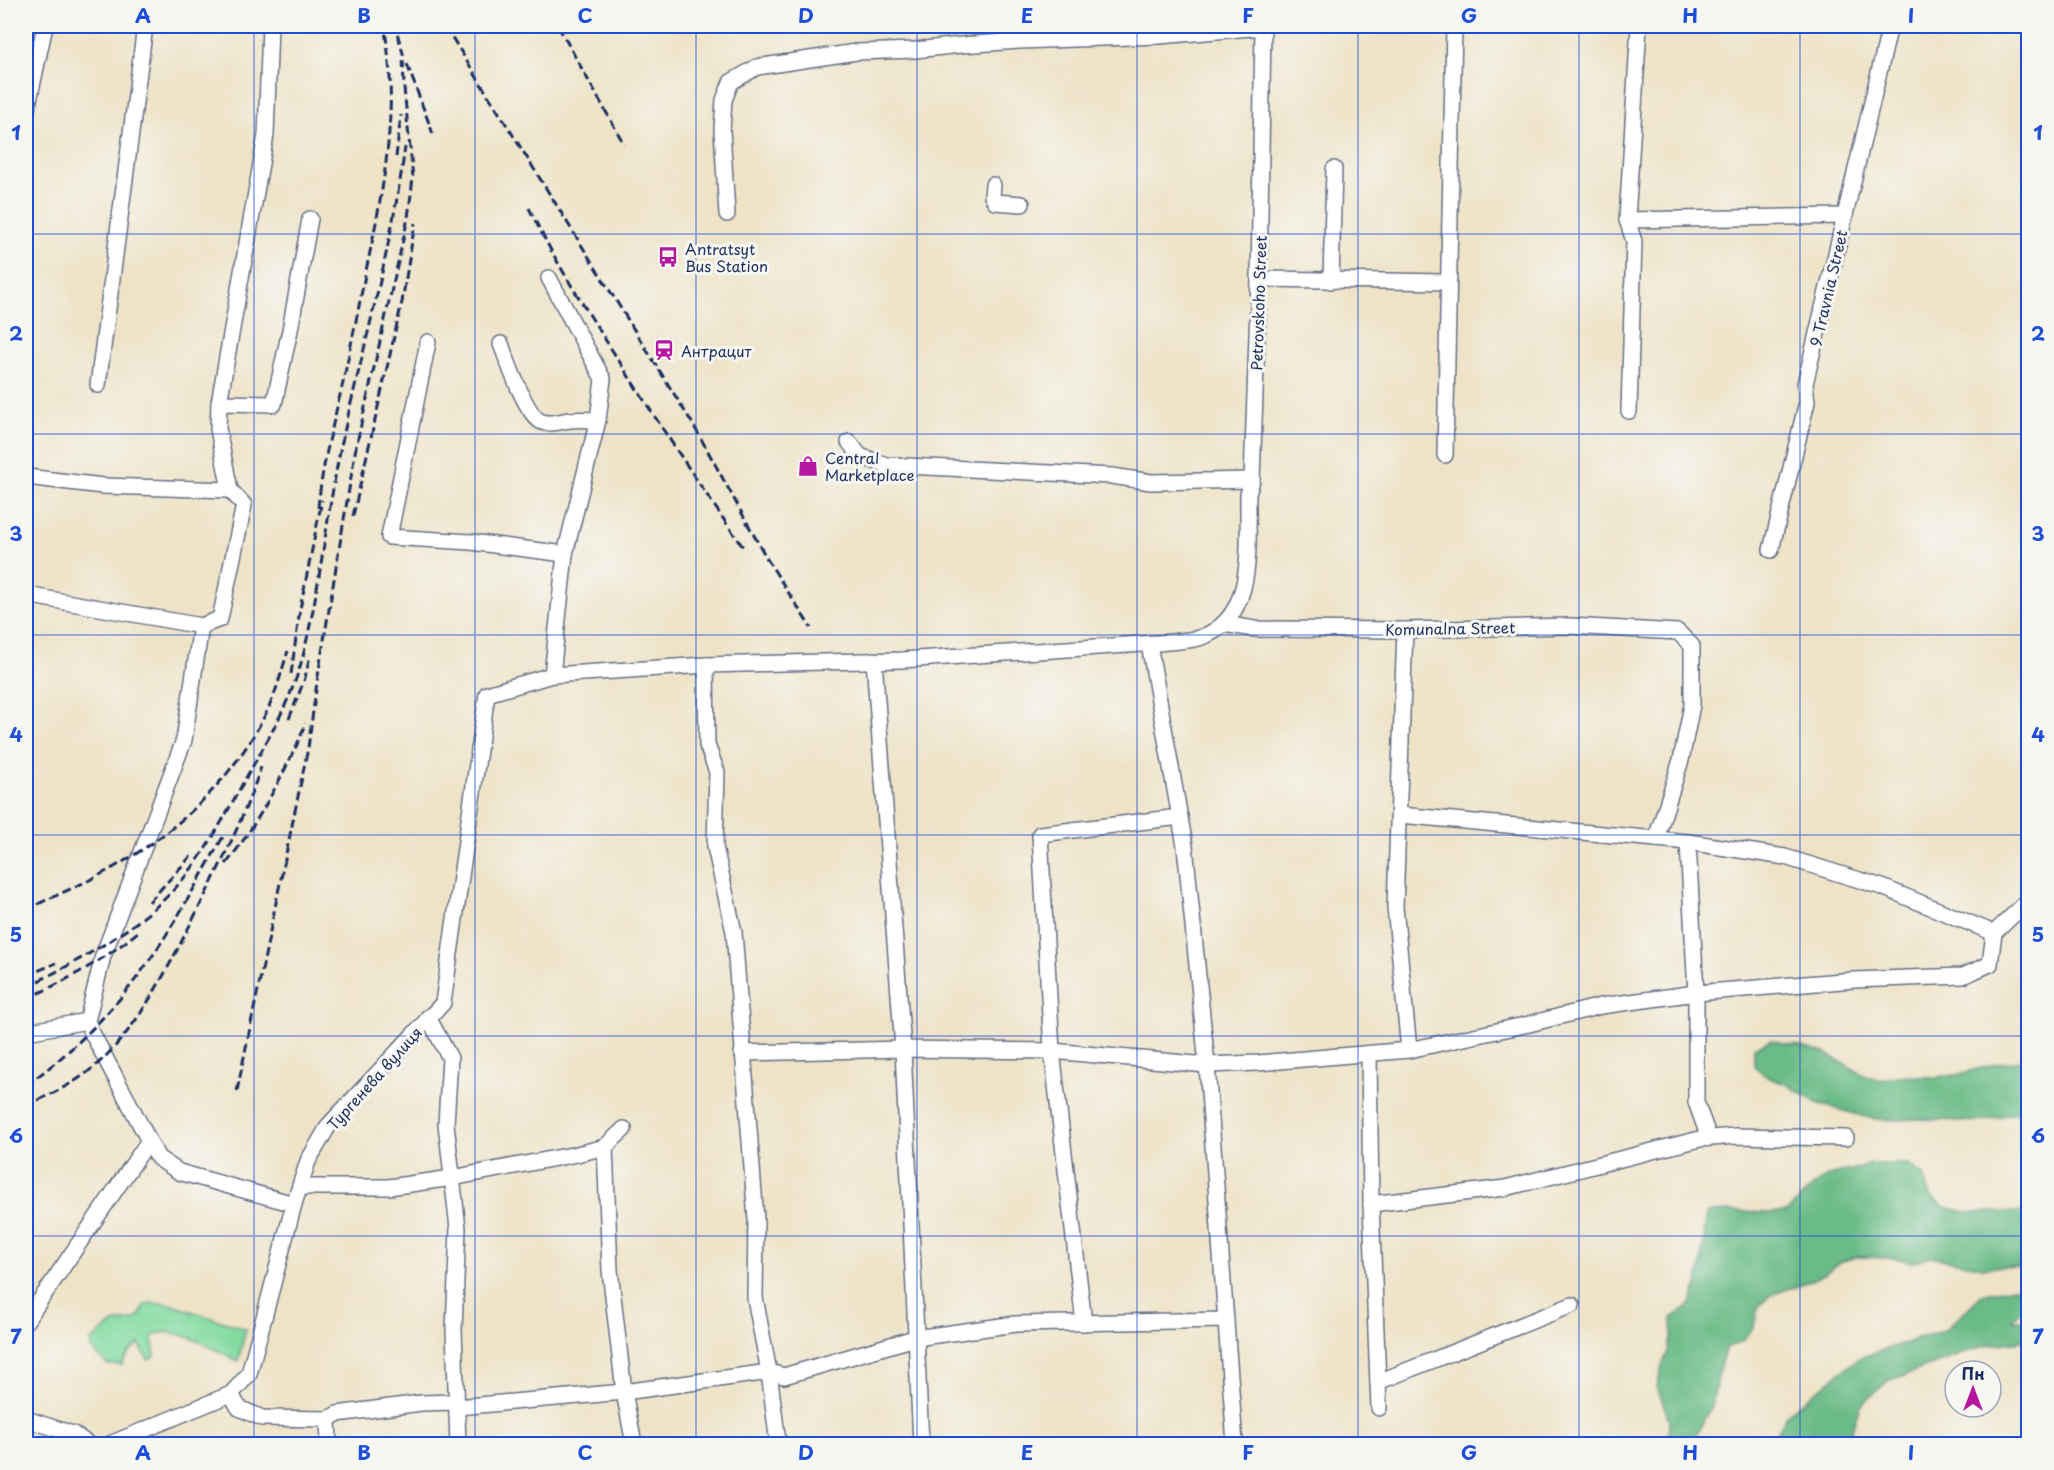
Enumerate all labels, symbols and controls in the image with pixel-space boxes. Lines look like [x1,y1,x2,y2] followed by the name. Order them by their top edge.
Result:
[135,0,151,30] text: A
[357,0,371,30] text: B
[577,0,593,30] text: C
[798,0,814,30] text: D
[1021,0,1033,30] text: E
[1242,0,1254,30] text: F
[1461,0,1477,30] text: G
[1682,0,1698,30] text: H
[1908,0,1914,30] text: I
[11,117,21,147] text: 1
[2033,117,2043,147] text: 1
[1803,227,1853,349] street label: 9 Travnia Street
[1244,235,1272,371] street label: Petrovskoho Street
[685,237,768,277] place label: Antratsyt Bus Station
[656,245,680,269] bus stop icon: Antratsyt Bus Station
[9,318,23,348] text: 2
[2031,318,2045,348] text: 2
[652,338,676,362] station icon: Антрацит
[681,339,753,362] place label: Антрацит
[825,446,915,486] place label: Central Marketplace
[796,454,820,478] shop icon: Central Marketplace
[9,518,23,548] text: 3
[2031,518,2045,548] text: 3
[1385,615,1515,641] street label: Komunalna Street
[9,719,23,749] text: 4
[2031,719,2045,749] text: 4
[10,919,22,949] text: 5
[2032,919,2044,949] text: 5
[321,1021,427,1135] street label: Тургенева вулиця
[9,1120,23,1150] text: 6
[2031,1120,2045,1150] text: 6
[10,1321,22,1351] text: 7
[2032,1321,2044,1351] text: 7
[1943,1359,2003,1419] north arrow
[1961,1361,1985,1385] text: Пн
[135,1437,151,1467] text: A
[357,1437,371,1467] text: B
[577,1437,593,1467] text: C
[798,1437,814,1467] text: D
[1021,1437,1033,1467] text: E
[1242,1437,1254,1467] text: F
[1461,1437,1477,1467] text: G
[1682,1437,1698,1467] text: H
[1908,1437,1914,1467] text: I

